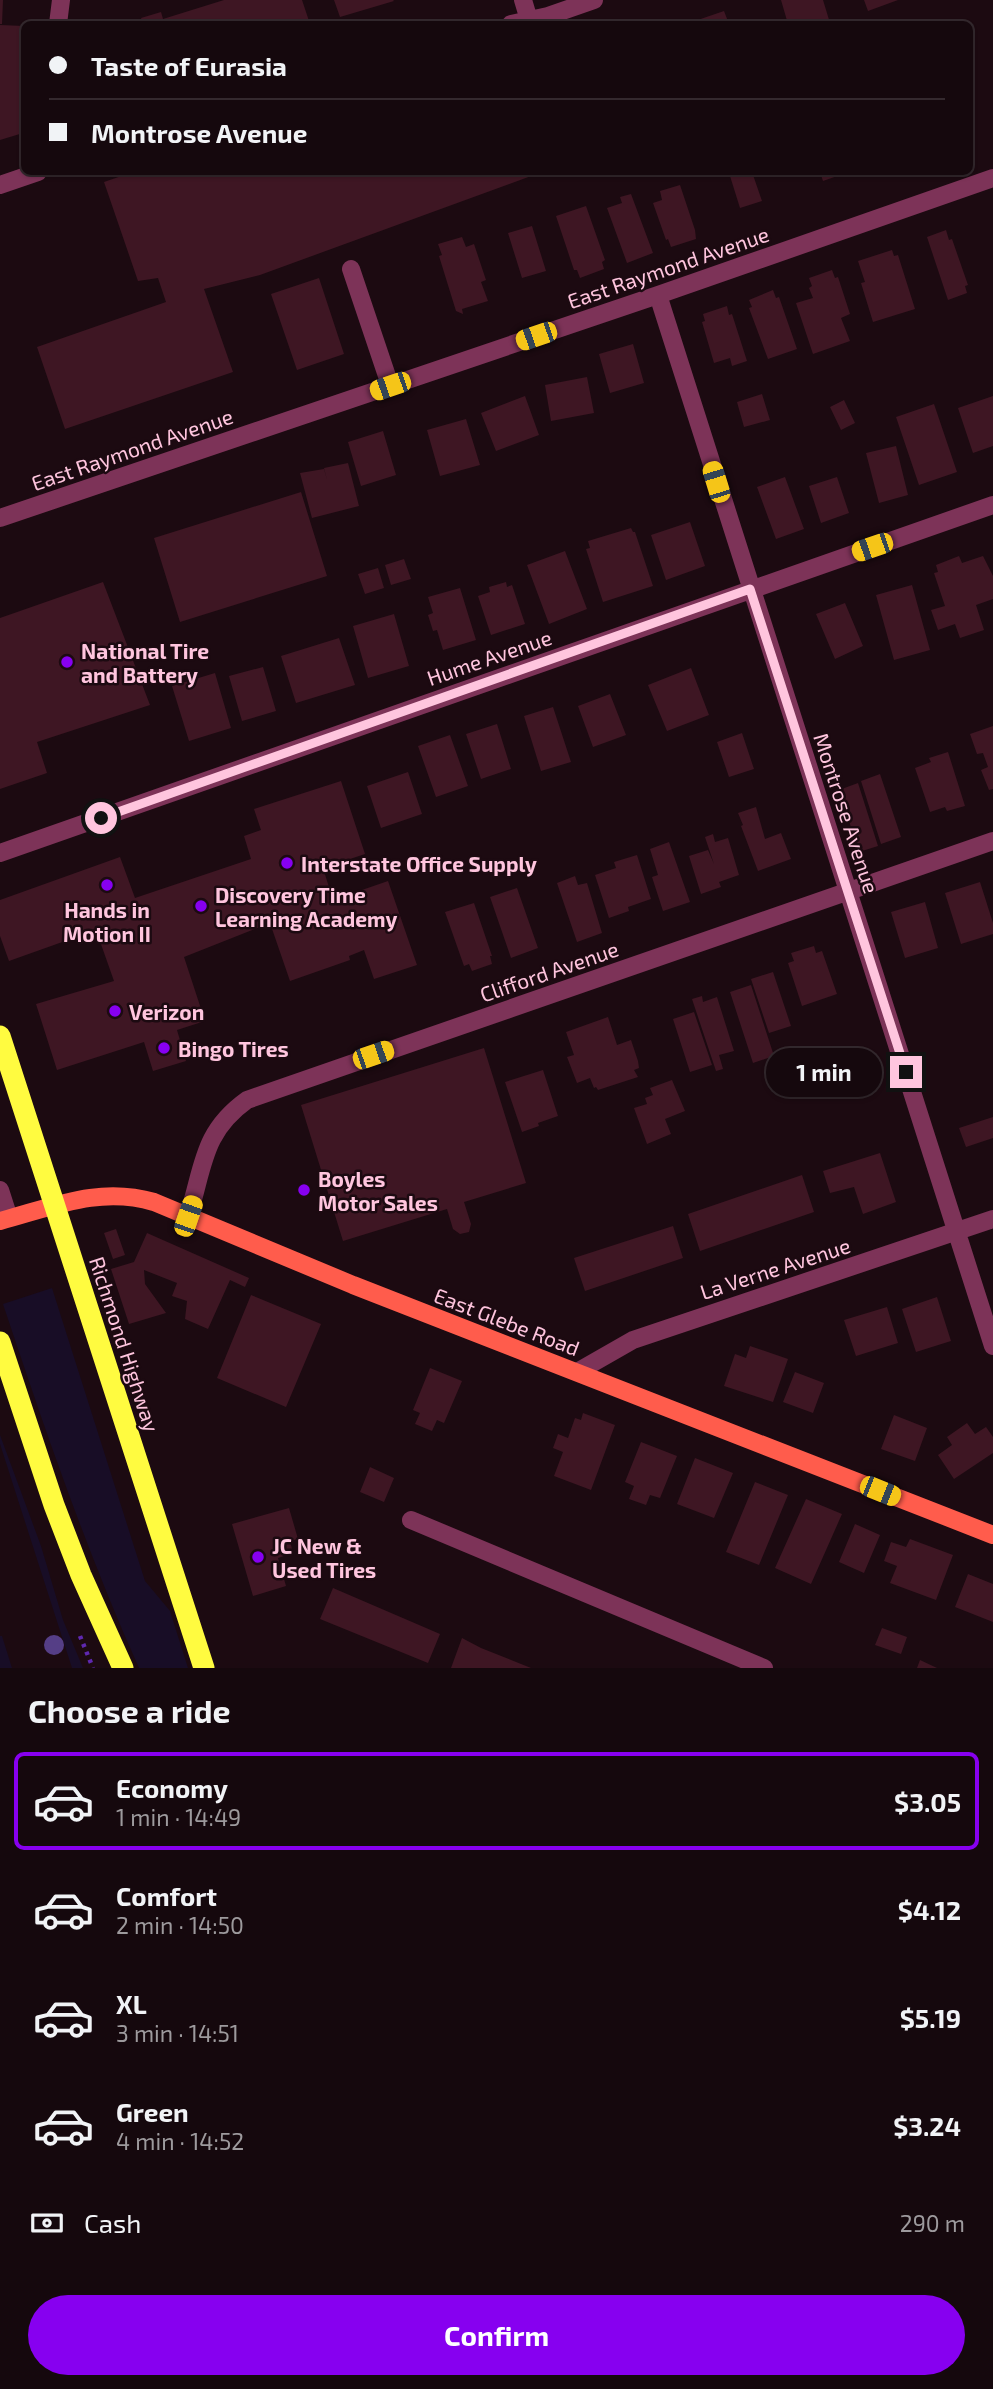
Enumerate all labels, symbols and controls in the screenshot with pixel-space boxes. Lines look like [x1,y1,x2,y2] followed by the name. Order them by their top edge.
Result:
[91,50,287,81] text: Taste of Eurasia
[91,117,307,148] text: Montrose Avenue
[564,221,772,313] street label: East Raymond Avenue
[513,319,560,353] car
[367,369,414,403] car
[28,403,236,495] street label: East Raymond Avenue
[700,459,733,505] car
[849,530,896,564] car
[423,624,555,690] street label: Hume Avenue
[81,638,209,688] place label: National Tire and Battery
[59,654,75,670] marker: National Tire and Battery
[809,730,885,896] street label: Montrose Avenue
[85,802,117,834] route start
[301,851,537,877] place label: Interstate Office Supply
[279,855,295,871] marker: Interstate Office Supply
[99,877,115,893] marker: Hands in Motion II
[215,882,398,932] place label: Discovery Time Learning Academy
[63,897,151,946] place label: Hands in Motion II
[193,898,209,914] marker: Discovery Time Learning Academy
[476,936,622,1006] street label: Clifford Avenue
[129,999,204,1024] place label: Verizon
[107,1003,123,1019] marker: Verizon
[178,1036,289,1061] place label: Bingo Tires
[350,1038,397,1072] car
[156,1040,172,1056] marker: Bingo Tires
[766,1048,881,1096] callout: 1 min
[890,1056,922,1088] route end
[796,1058,852,1086] text: 1 min
[318,1166,438,1215] place label: Boyles Motor Sales
[296,1182,312,1198] marker: Boyles Motor Sales
[172,1193,205,1239] car
[697,1232,853,1304] street label: La Verne Avenue
[85,1253,165,1435] street label: Richmond Highway
[431,1282,583,1360] street label: East Glebe Road
[857,1473,904,1509] car
[272,1533,376,1582] place label: JC New & Used Tires
[250,1549,266,1565] marker: JC New & Used Tires
[28,1691,231,1729] text: Choose a ride
[32,1770,95,1833] icon: car
[116,1772,228,1803] text: Economy
[894,1786,961,1817] text: $3.05
[116,1803,241,1831] text: 1 min · 14:49
[32,1878,95,1941] icon: car
[116,1880,217,1911] text: Comfort
[898,1894,961,1925] text: $4.12
[116,1911,244,1939] text: 2 min · 14:50
[32,1986,95,2049] icon: car
[116,1988,147,2019] text: XL
[900,2002,961,2033] text: $5.19
[116,2019,239,2047] text: 3 min · 14:51
[32,2094,95,2157] icon: car
[116,2096,189,2127] text: Green
[893,2110,961,2141] text: $3.24
[116,2127,244,2155] text: 4 min · 14:52
[28,2204,66,2242] icon: cash
[84,2207,141,2238] text: Cash
[900,2209,965,2237] text: 290 m
[28,2295,965,2375] button: Confirm

